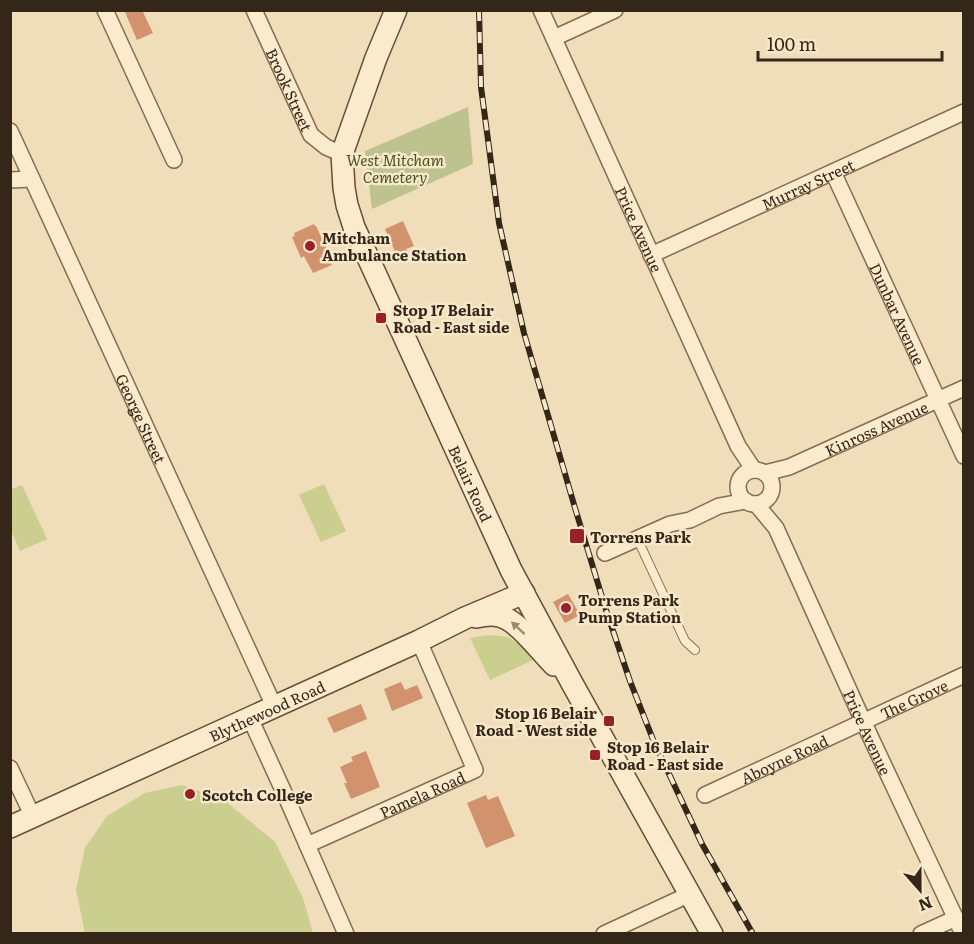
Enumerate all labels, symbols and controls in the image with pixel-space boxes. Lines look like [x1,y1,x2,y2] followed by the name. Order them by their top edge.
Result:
[758,24,942,62] scale bar
[767,30,816,57] text: 100 m
[261,44,319,135] street label: Brook Street
[346,148,444,188] park label: West Mitcham Cemetery
[757,152,858,215] street label: Murray Street
[610,182,669,276] street label: Price Avenue
[322,226,467,266] place label: Mitcham Ambulance Station
[303,239,317,253] marker: Mitcham Ambulance Station
[865,259,932,369] street label: Dunbar Avenue
[393,298,510,338] place label: Stop 17 Belair Road - East side
[374,311,388,325] marker: Stop 17 Belair Road - East side
[111,369,172,467] street label: George Street
[821,394,931,461] street label: Kinross Avenue
[444,441,499,525] street label: Belair Road
[590,525,692,548] place label: Torrens Park
[568,527,586,545] marker: Torrens Park
[578,588,682,628] place label: Torrens Park Pump Station
[559,601,573,615] marker: Torrens Park Pump Station
[510,621,525,635] one-way arrow
[876,673,952,724] street label: The Grove
[205,674,329,747] street label: Blythewood Road
[839,685,898,779] street label: Price Avenue
[475,701,598,741] place label: Stop 16 Belair Road - West side
[602,714,616,728] marker: Stop 16 Belair Road - West side
[736,728,831,789] street label: Aboyne Road
[607,735,724,775] place label: Stop 16 Belair Road - East side
[588,748,602,762] marker: Stop 16 Belair Road - East side
[376,764,469,823] street label: Pamela Road
[202,783,313,806] place label: Scotch College
[183,787,197,801] marker: Scotch College
[890,860,950,920] north arrow
[915,891,936,919] text: N

